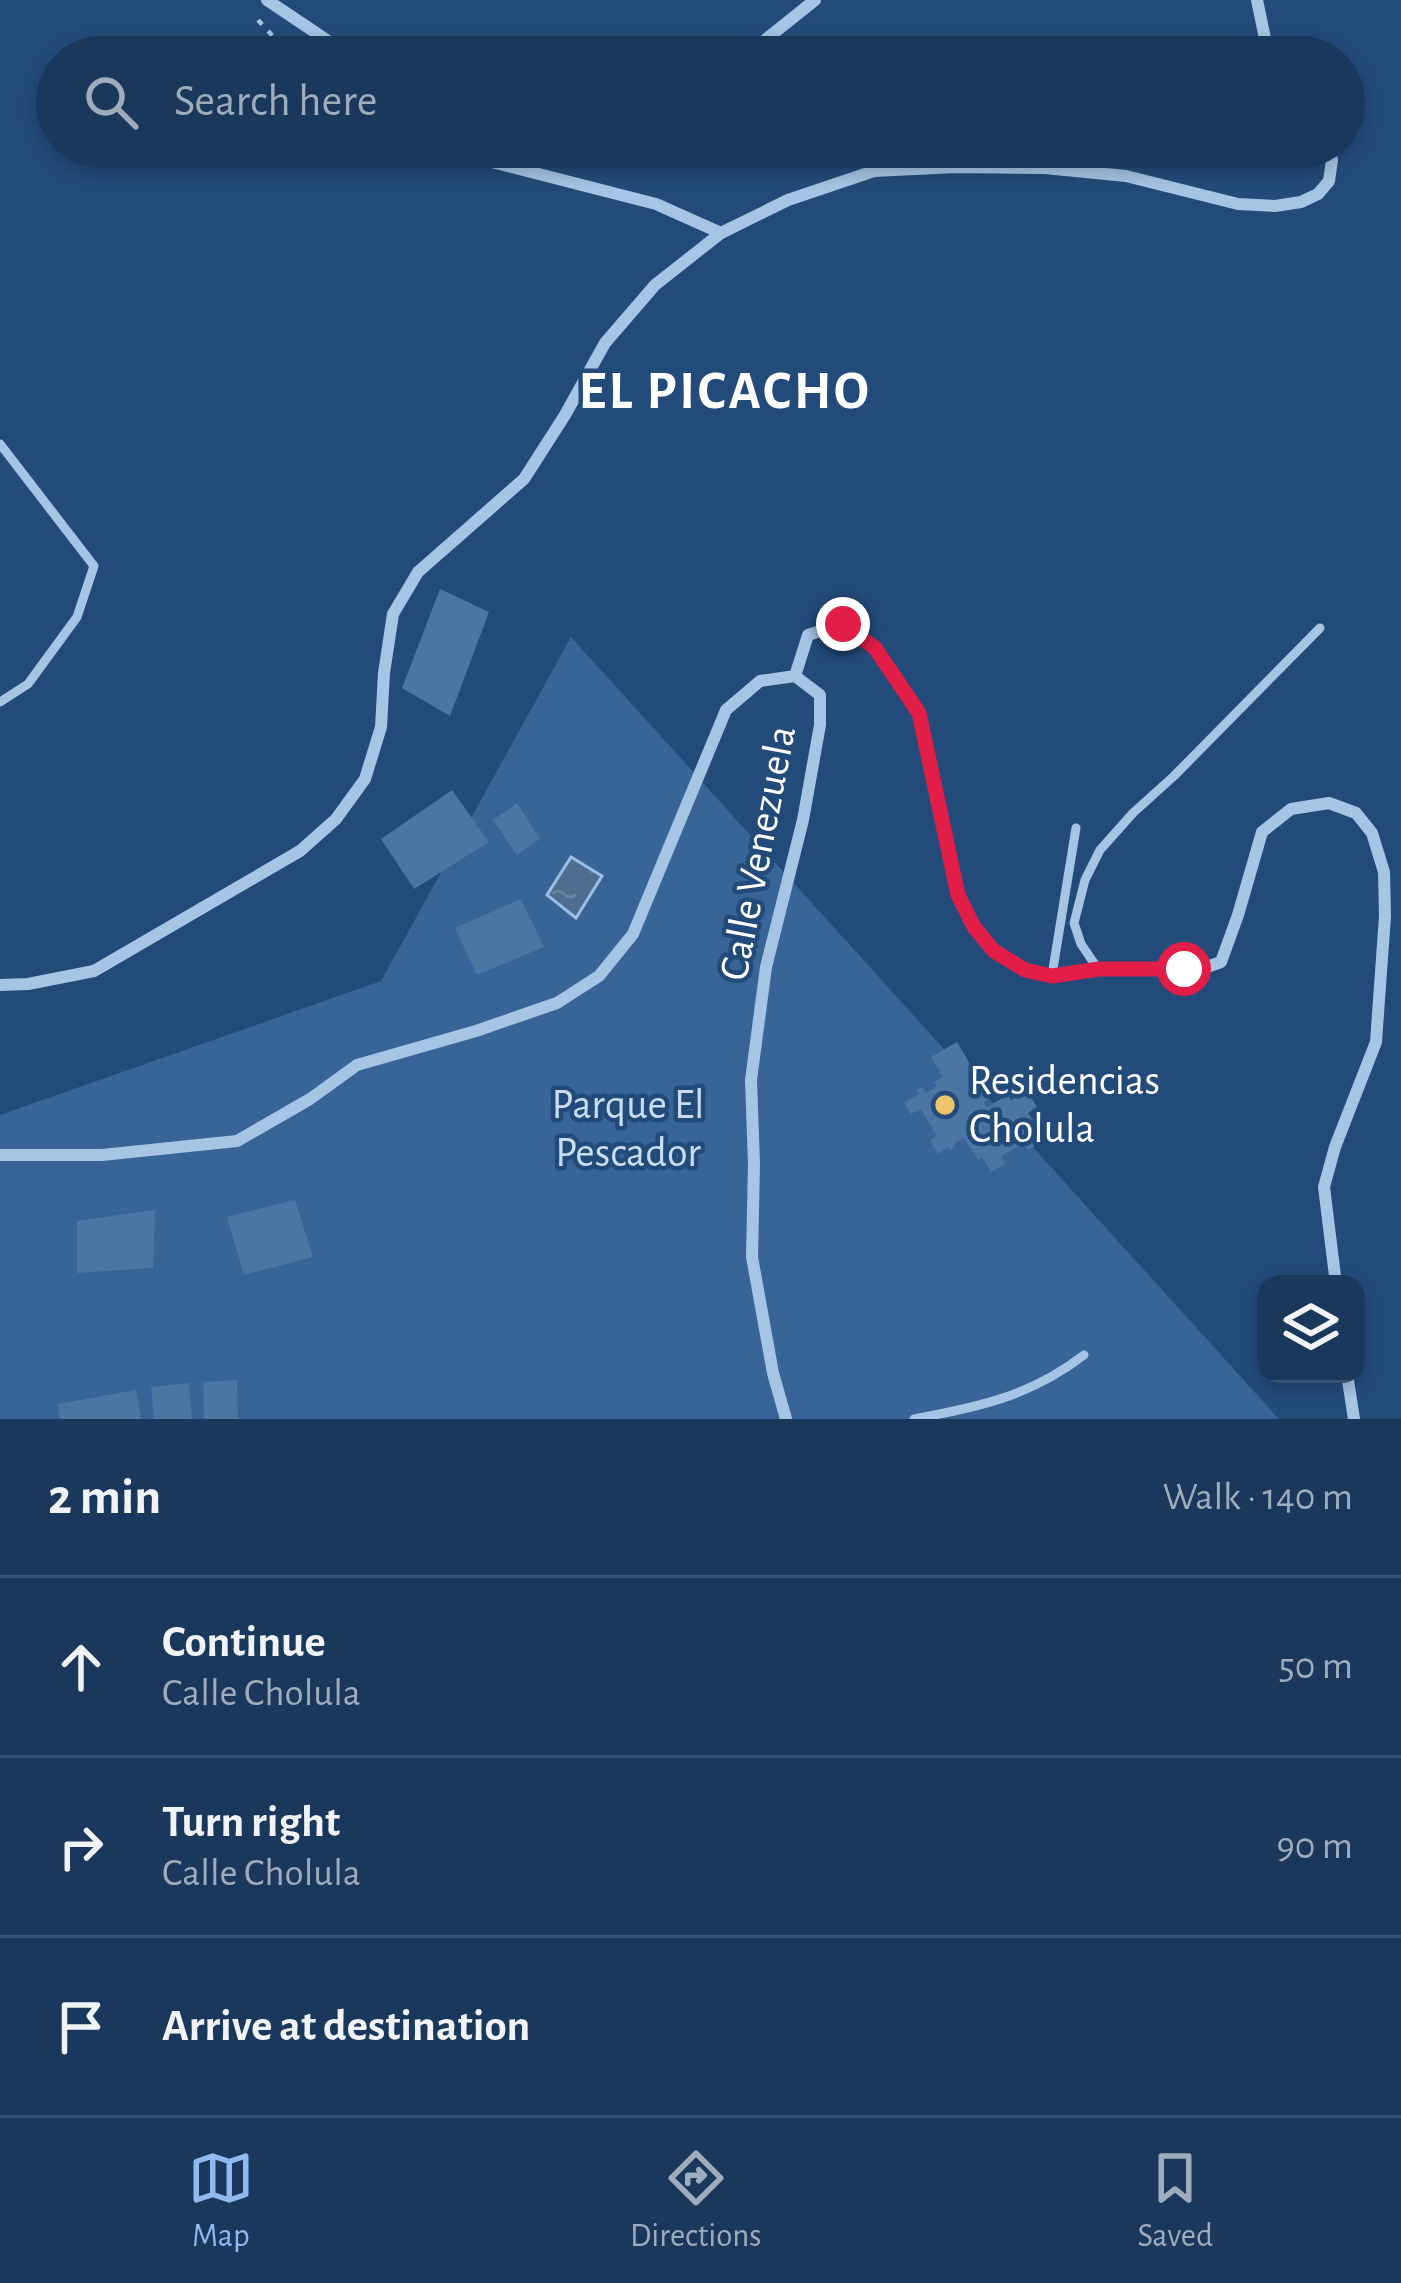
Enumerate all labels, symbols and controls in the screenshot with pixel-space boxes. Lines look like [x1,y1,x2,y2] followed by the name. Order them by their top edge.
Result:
[36,36,1365,168] search box
[78,69,144,135] icon: search
[174,79,377,124] text: Search here
[578,365,872,419] district label: EL PICACHO
[816,597,870,651] route end
[713,722,803,984] street label: Calle Venezuela
[1157,942,1211,996] route start
[969,1060,1160,1150] place label: Residencias Cholula
[552,1084,704,1174] park label: Parque El Pescador
[932,1092,958,1118] marker: Residencias Cholula
[1257,1275,1365,1383] map controls
[1257,1275,1365,1383] button: layers
[48,1472,161,1523] text: 2 min
[1163,1478,1353,1517] text: Walk · 140 m
[162,1620,326,1665] text: Continue
[48,1634,114,1700] icon: ahead
[1278,1647,1353,1686] text: 50 m
[162,1674,361,1713] text: Calle Cholula
[162,1800,340,1845] text: Turn right
[48,1814,114,1880] icon: right
[1276,1827,1353,1866] text: 90 m
[162,1854,361,1893] text: Calle Cholula
[48,1994,114,2060] icon: arrive
[162,2004,530,2049] text: Arrive at destination
[188,2145,254,2257] tab: Map
[630,2145,761,2257] tab: Directions
[1137,2145,1213,2257] tab: Saved

